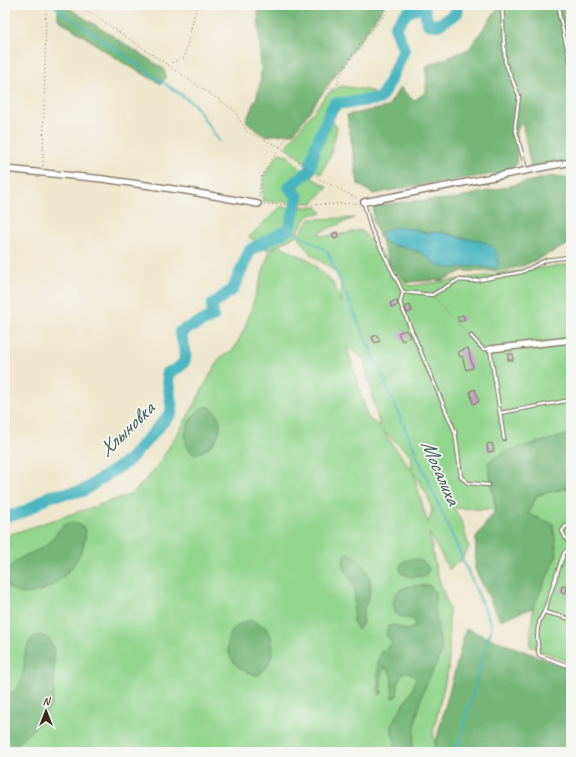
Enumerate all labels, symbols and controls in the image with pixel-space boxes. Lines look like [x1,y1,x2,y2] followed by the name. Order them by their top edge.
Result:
[93,394,161,462] water label: Хлыновка
[415,435,468,510] water label: Мосалиха
[26,691,66,731] north arrow
[43,694,52,708] text: N

